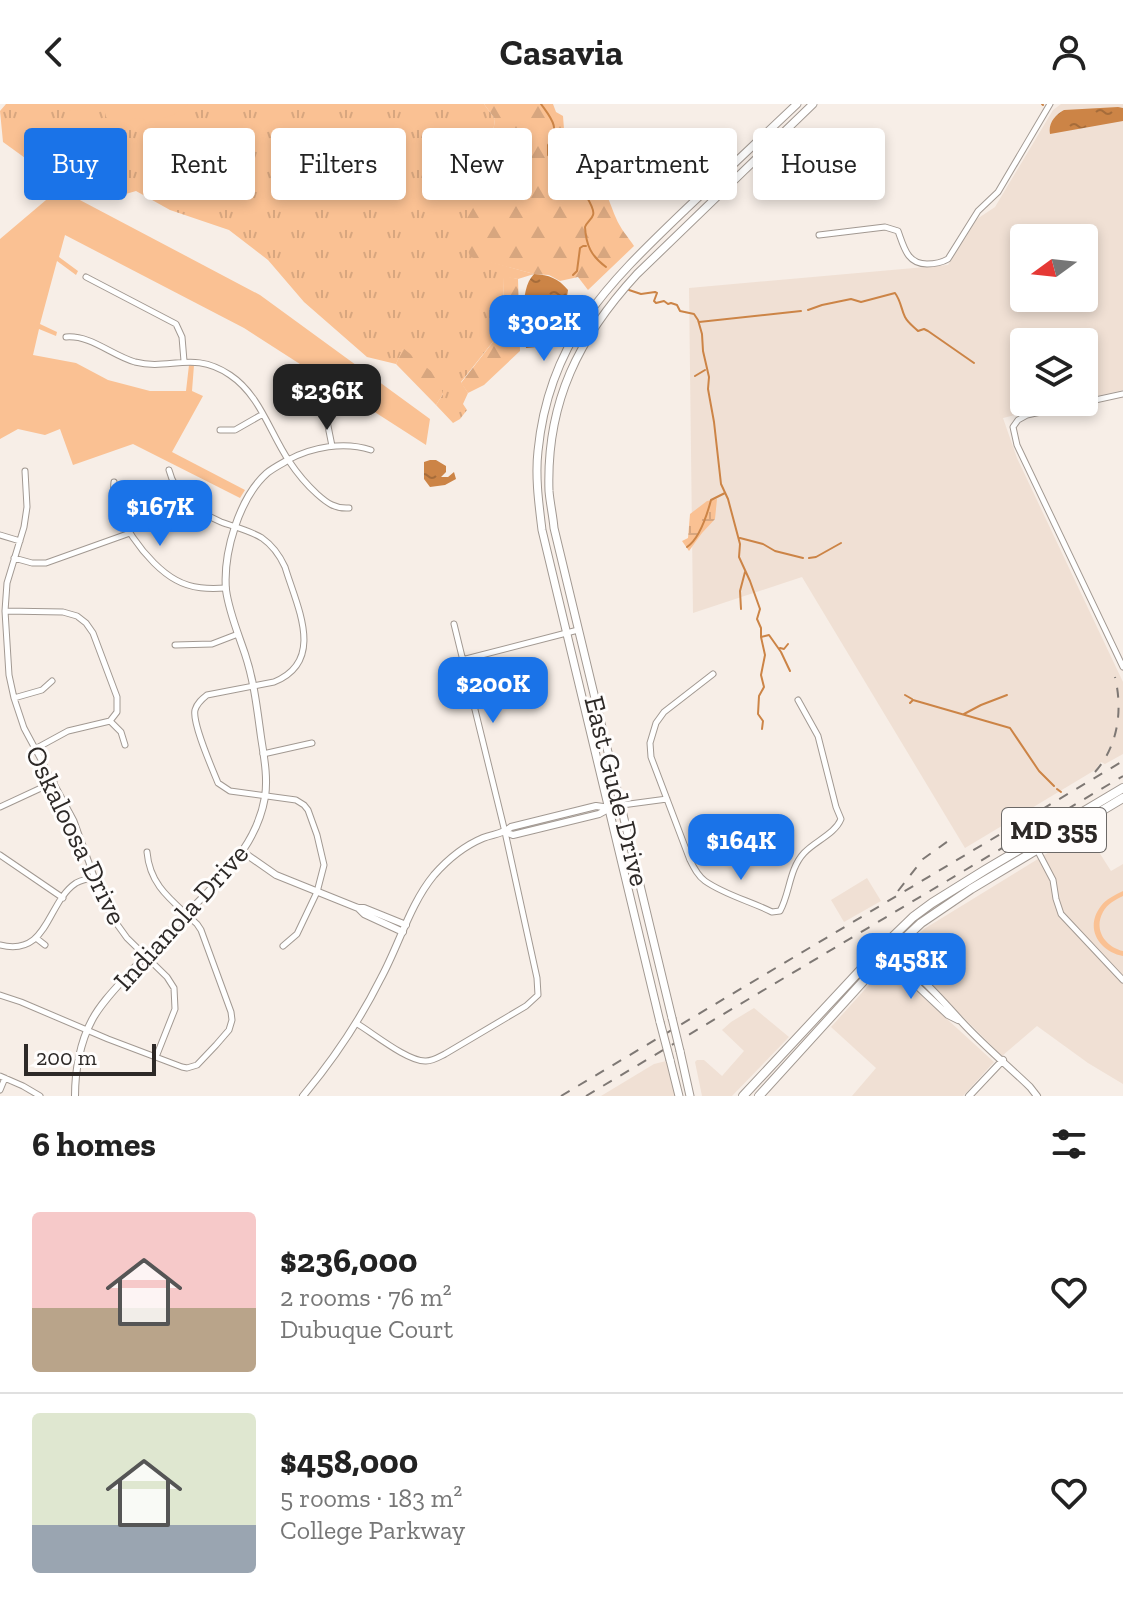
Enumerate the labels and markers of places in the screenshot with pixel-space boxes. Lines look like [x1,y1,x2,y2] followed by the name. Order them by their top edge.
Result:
[488,295,600,363] pin: $302K
[271,364,383,432] pin: $236K
[104,480,216,548] pin: $167K
[437,657,549,725] pin: $200K
[685,814,797,882] pin: $164K
[855,933,967,1001] pin: $458K

